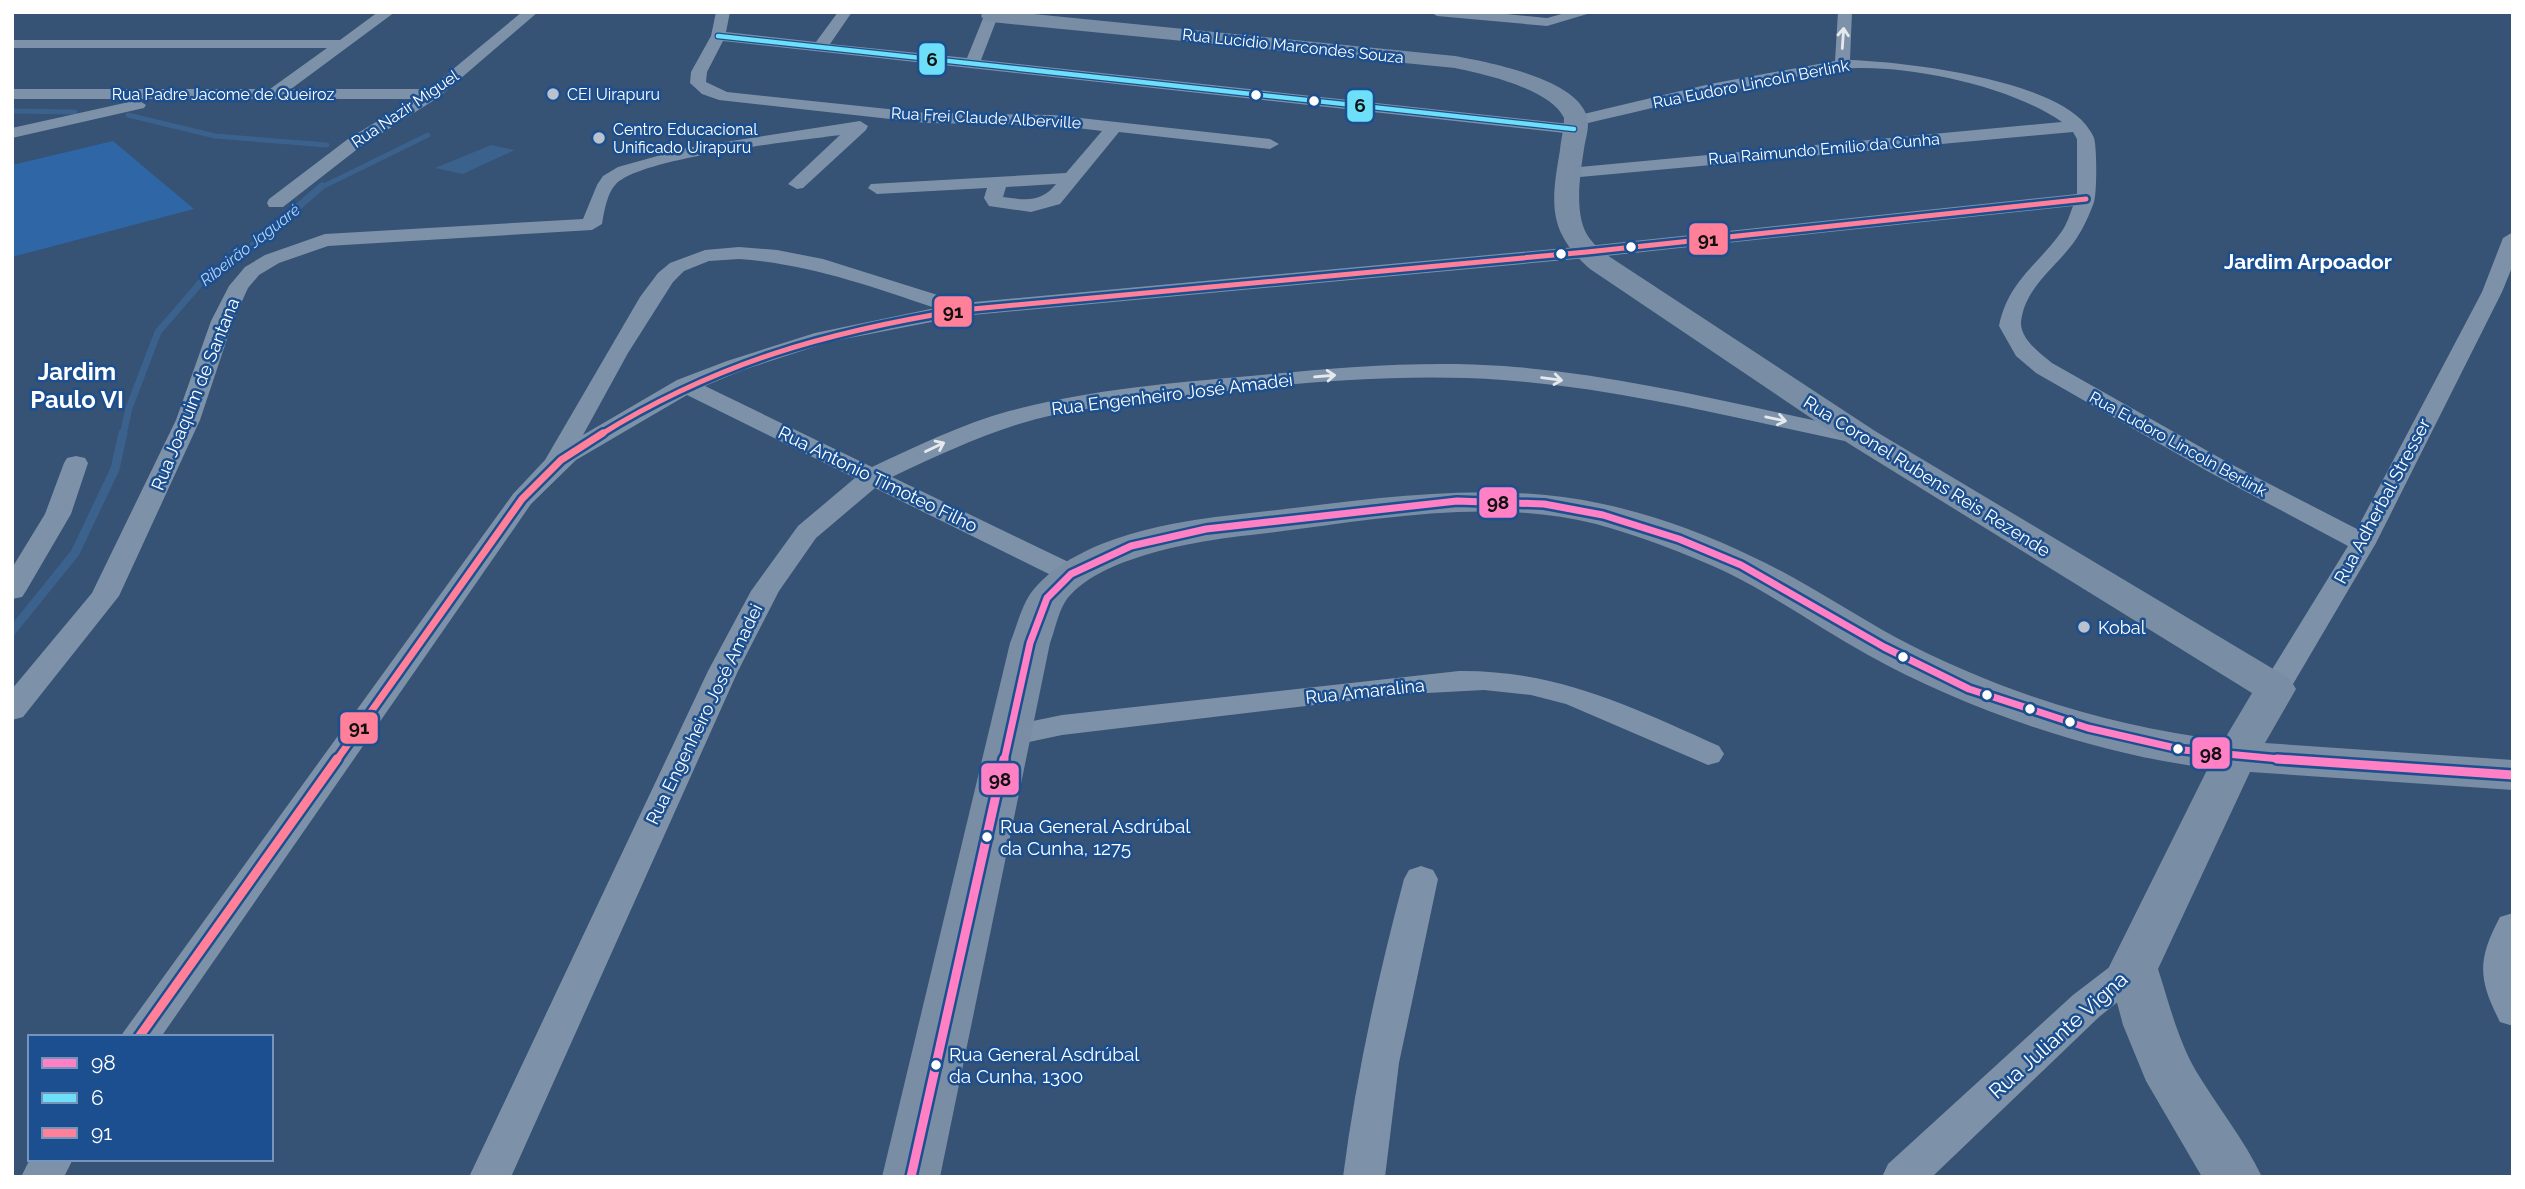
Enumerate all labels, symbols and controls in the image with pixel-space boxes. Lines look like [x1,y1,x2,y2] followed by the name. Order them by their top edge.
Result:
[1181,25,1405,67] street label: Rua Lucídio Marcondes Souza
[1837,27,1850,50] one-way arrow
[918,42,946,76] line badge: 6
[926,48,938,70] text: 6
[1651,56,1851,112] street label: Rua Eudoro Lincoln Berlink
[348,66,463,152] street label: Rua Nazir Miguel
[112,85,334,104] street label: Rua Padre Jacome de Queiroz
[567,85,660,104] place label: CEI Uirapuru
[545,86,561,102] marker: CEI Uirapuru
[1249,88,1263,102] unlabelled marker
[1346,89,1374,123] line badge: 6
[1307,94,1321,108] unlabelled marker
[1354,94,1366,116] text: 6
[890,104,1082,132] street label: Rua Frei Claude Alberville
[613,120,758,157] place label: Centro Educacional Unificado Uirapuru
[1708,129,1940,169] street label: Rua Raimundo Emílio da Cunha
[591,130,607,146] marker: Centro Educacional Unificado Uirapuru
[196,200,304,290] water label: Ribeirão Jaguaré
[1688,222,1729,256] line badge: 91
[1698,228,1718,250] text: 91
[1624,240,1638,254] unlabelled marker
[1554,247,1568,261] unlabelled marker
[2224,249,2392,274] district label: Jardim Arpoador
[147,295,243,493] street label: Rua Joaquim de Santana
[933,295,973,328] line badge: 91
[943,300,963,322] text: 91
[30,357,124,414] district label: Jardim Paulo VI
[1050,369,1294,419] street label: Rua Engenheiro José Amadei
[1314,369,1336,382] one-way arrow
[1540,372,1563,385] one-way arrow
[2086,387,2270,501] street label: Rua Eudoro Lincoln Berlink
[1800,391,2055,561] street label: Rua Coronel Rubens Reis Rezende
[1764,413,1787,427] one-way arrow
[2330,414,2435,587] street label: Rua Adherbal Stresser
[775,422,981,537] street label: Rua Antonio Timoteo Filho
[924,440,945,453] one-way arrow
[1478,486,1518,519] line badge: 98
[1487,491,1509,513] text: 98
[641,600,767,828] street label: Rua Engenheiro José Amadei
[2098,617,2146,638] place label: Kobal
[2076,619,2092,635] marker: Kobal
[1896,650,1910,664] unlabelled marker
[1304,674,1426,708] street label: Rua Amaralina
[1980,688,1994,702] unlabelled marker
[2023,702,2037,716] unlabelled marker
[339,711,379,745] line badge: 91
[2063,715,2077,729] unlabelled marker
[349,716,369,738] text: 91
[2191,736,2231,770] line badge: 98
[2171,742,2185,756] unlabelled marker
[2200,742,2222,764] text: 98
[980,762,1020,796] line badge: 98
[989,768,1011,790] text: 98
[1000,815,1191,859] place label: Rua General Asdrúbal da Cunha, 1275
[980,830,994,844] marker: Rua General Asdrúbal da Cunha, 1275
[1984,966,2132,1104] street label: Rua Juliante Vigna
[28,1035,273,1161] legend
[949,1043,1140,1087] place label: Rua General Asdrúbal da Cunha, 1300
[91,1050,116,1075] text: 98
[929,1058,943,1072] marker: Rua General Asdrúbal da Cunha, 1300
[91,1085,104,1110] text: 6
[91,1120,112,1145] text: 91

